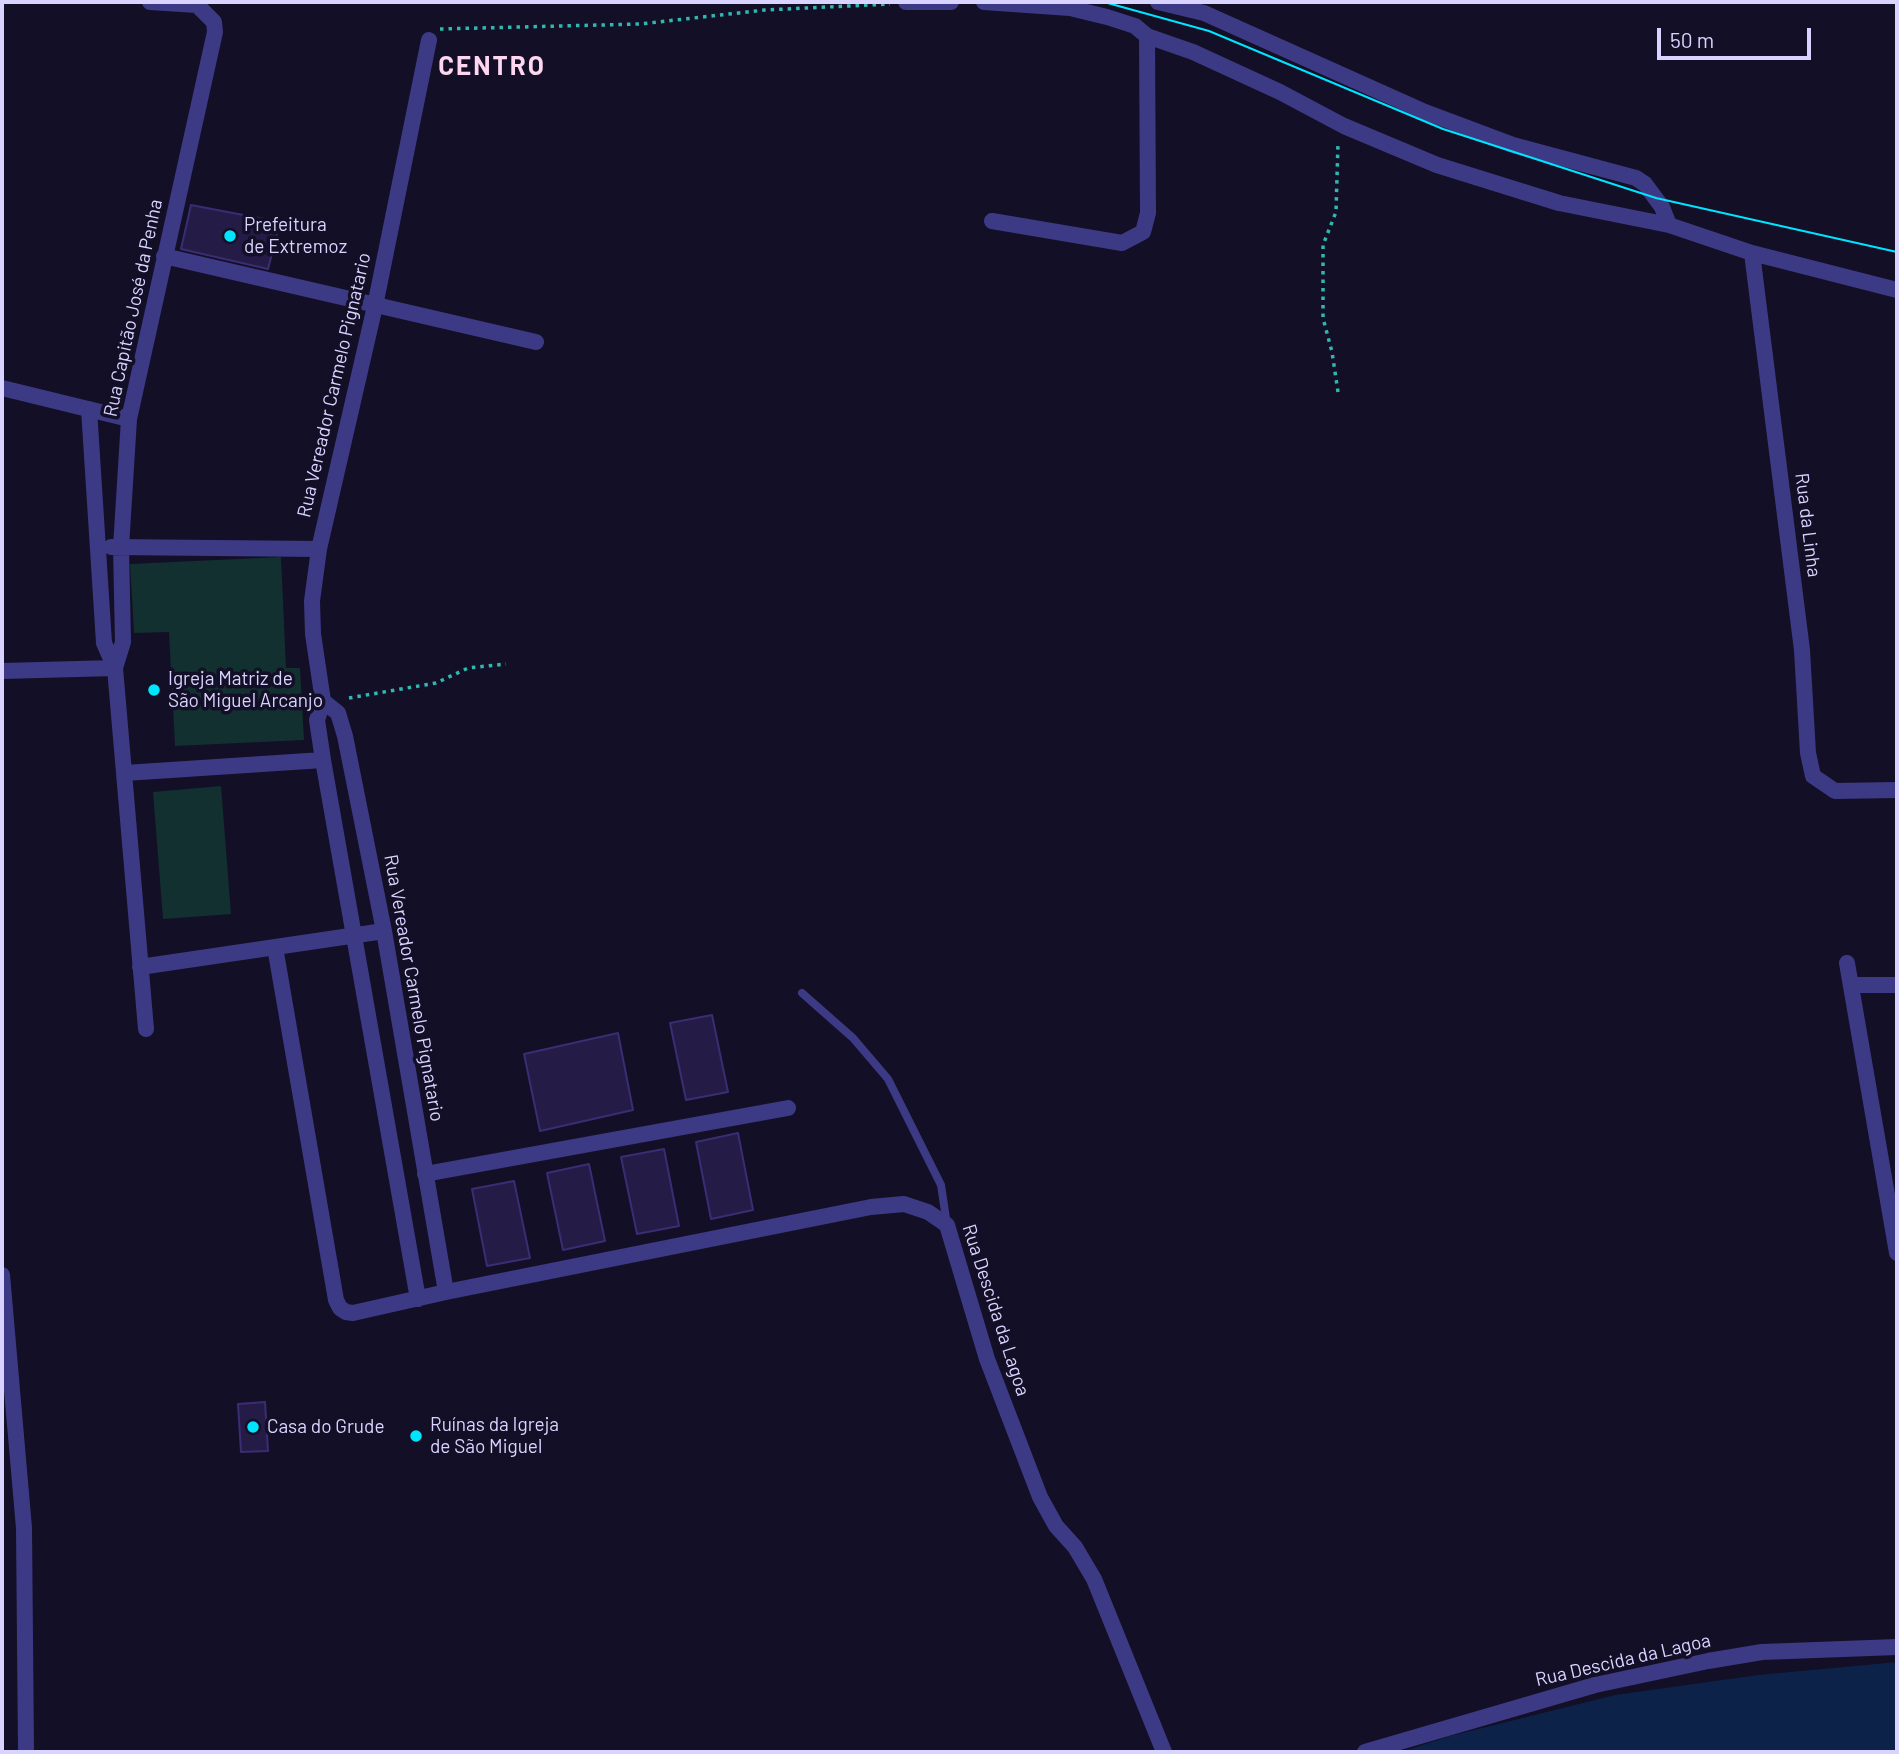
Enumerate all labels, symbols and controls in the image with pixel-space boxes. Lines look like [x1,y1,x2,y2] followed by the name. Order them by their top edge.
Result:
[1661,14,1815,58] scale bar
[1670,27,1714,52] text: 50 m
[439,50,545,82] district label: CENTRO
[99,197,167,419] street label: Rua Capitão José da Penha
[244,214,347,258] place label: Prefeitura de Extremoz
[222,228,238,244] marker: Prefeitura de Extremoz
[292,250,376,520] street label: Rua Vereador Carmelo Pignatario
[1790,471,1826,579] street label: Rua da Linha
[168,668,323,712] place label: Igreja Matriz de São Miguel Arcanjo
[146,682,162,698] marker: Igreja Matriz de São Miguel Arcanjo
[379,853,449,1123] street label: Rua Vereador Carmelo Pignatario
[957,1221,1035,1399] street label: Rua Descida da Lagoa
[430,1414,559,1458] place label: Ruínas da Igreja de São Miguel
[267,1416,385,1438] place label: Casa do Grude
[245,1419,261,1435] marker: Casa do Grude
[408,1428,424,1444] marker: Ruínas da Igreja de São Miguel
[1533,1629,1713,1691] street label: Rua Descida da Lagoa

